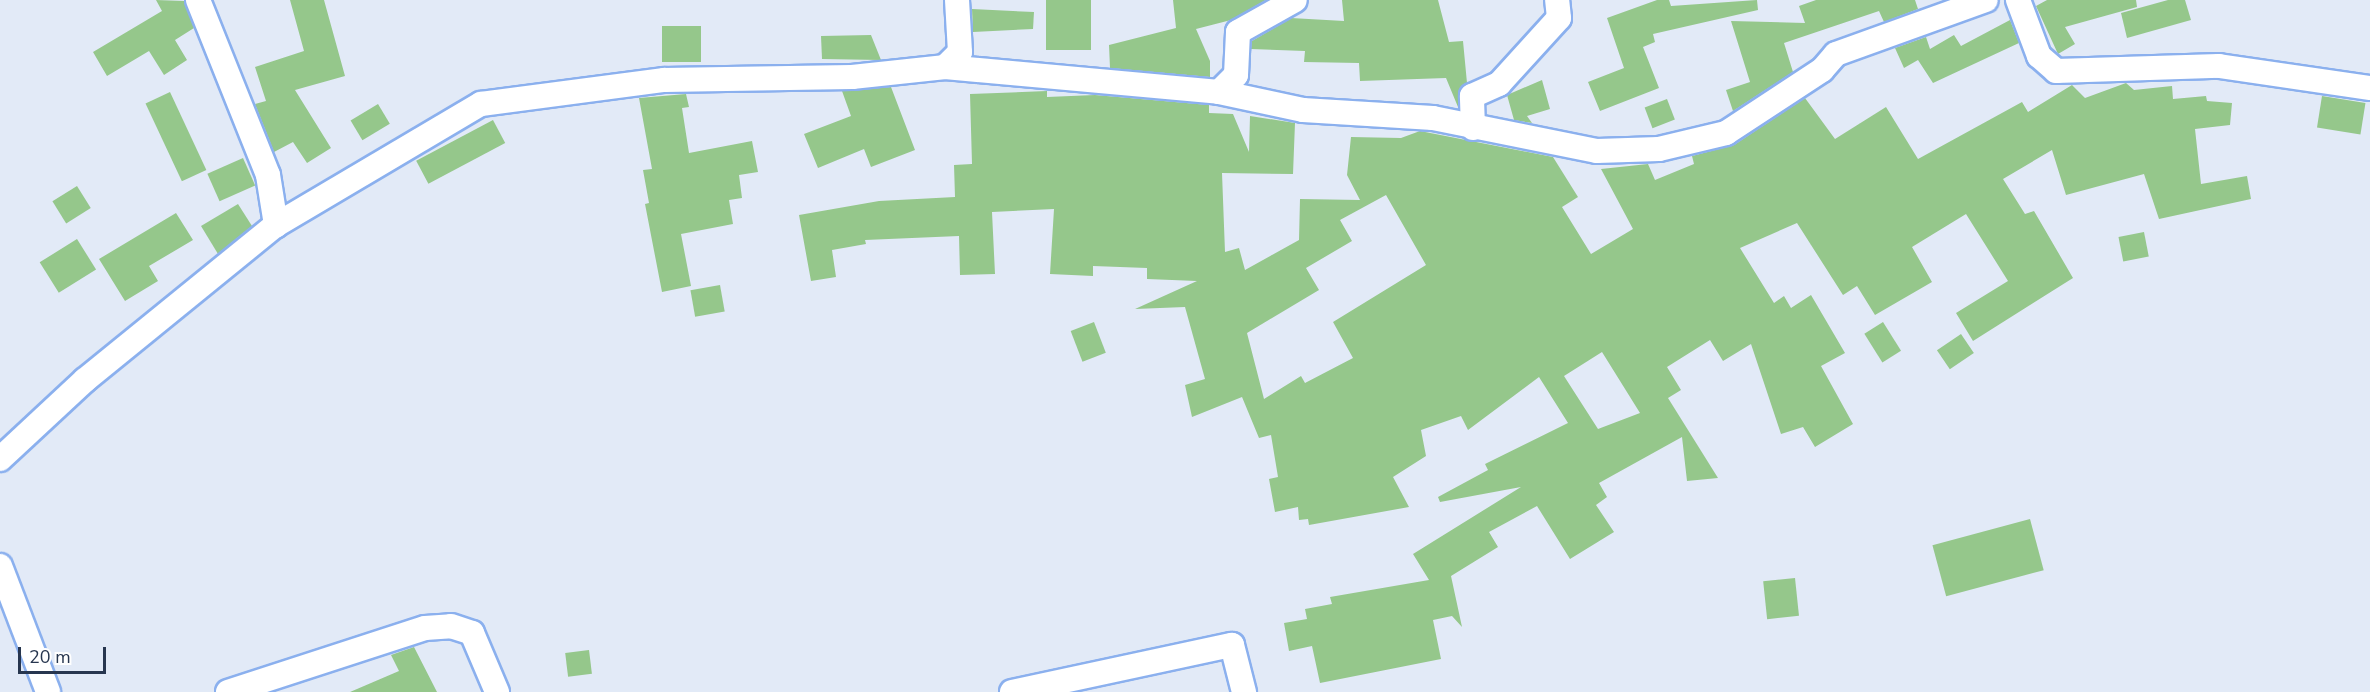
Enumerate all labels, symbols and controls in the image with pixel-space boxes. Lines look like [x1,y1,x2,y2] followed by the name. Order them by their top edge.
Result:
[21,635,110,673] scale bar
[29,645,71,669] text: 20 m

